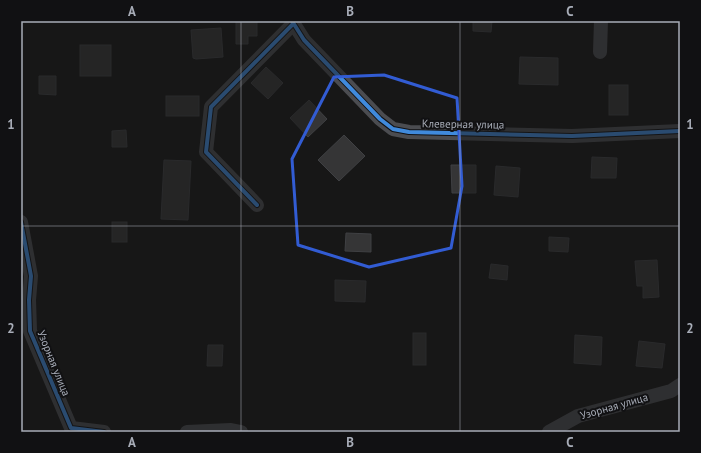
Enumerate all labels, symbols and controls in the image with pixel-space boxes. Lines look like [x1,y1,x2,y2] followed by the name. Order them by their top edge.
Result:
[128,3,136,20] text: A
[346,3,354,20] text: B
[566,3,574,20] text: C
[7,116,15,133] text: 1
[422,116,504,132] street label: Клеверная улица
[686,116,694,133] text: 1
[7,320,15,337] text: 2
[686,320,694,337] text: 2
[34,328,74,398] street label: Узорная улица
[579,390,649,422] street label: Узорная улица
[128,434,136,451] text: A
[346,434,354,451] text: B
[566,434,574,451] text: C

